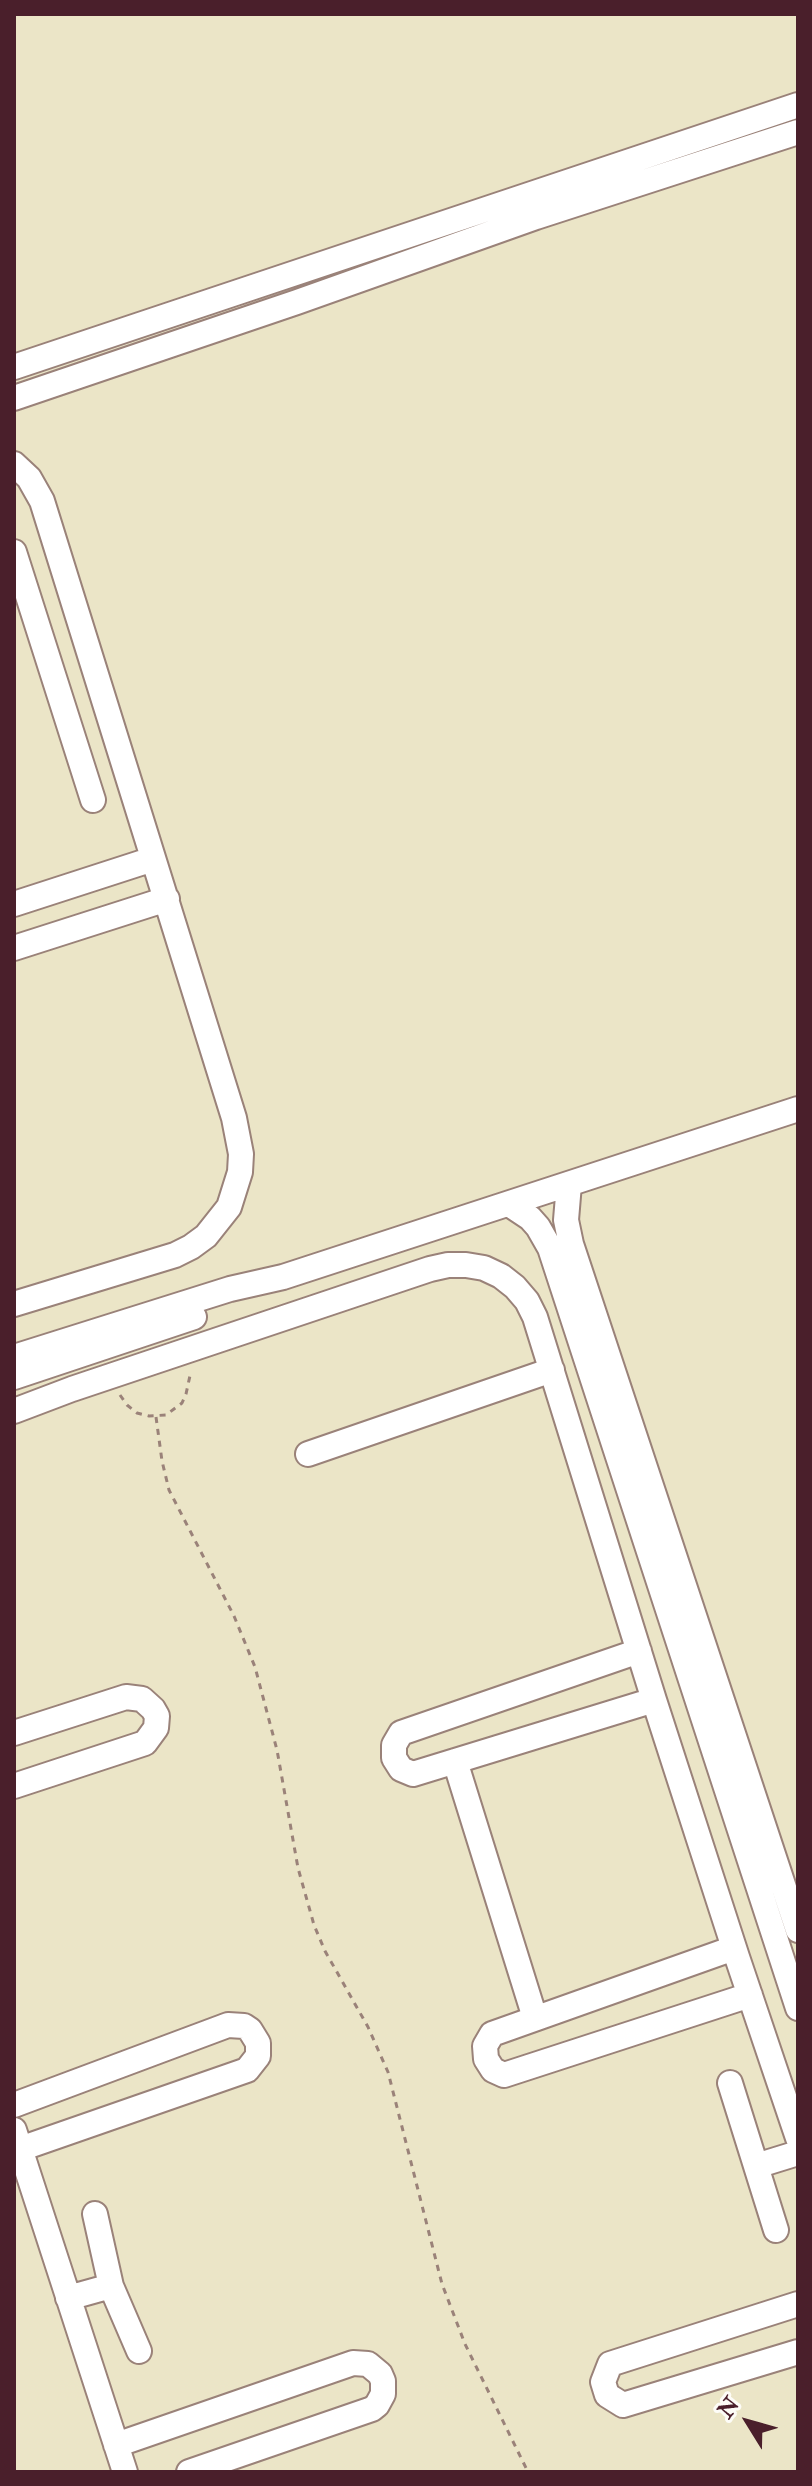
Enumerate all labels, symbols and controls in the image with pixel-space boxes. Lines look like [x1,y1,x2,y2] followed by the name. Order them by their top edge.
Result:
[708,2382,788,2462] north arrow
[712,2391,746,2424] text: N

